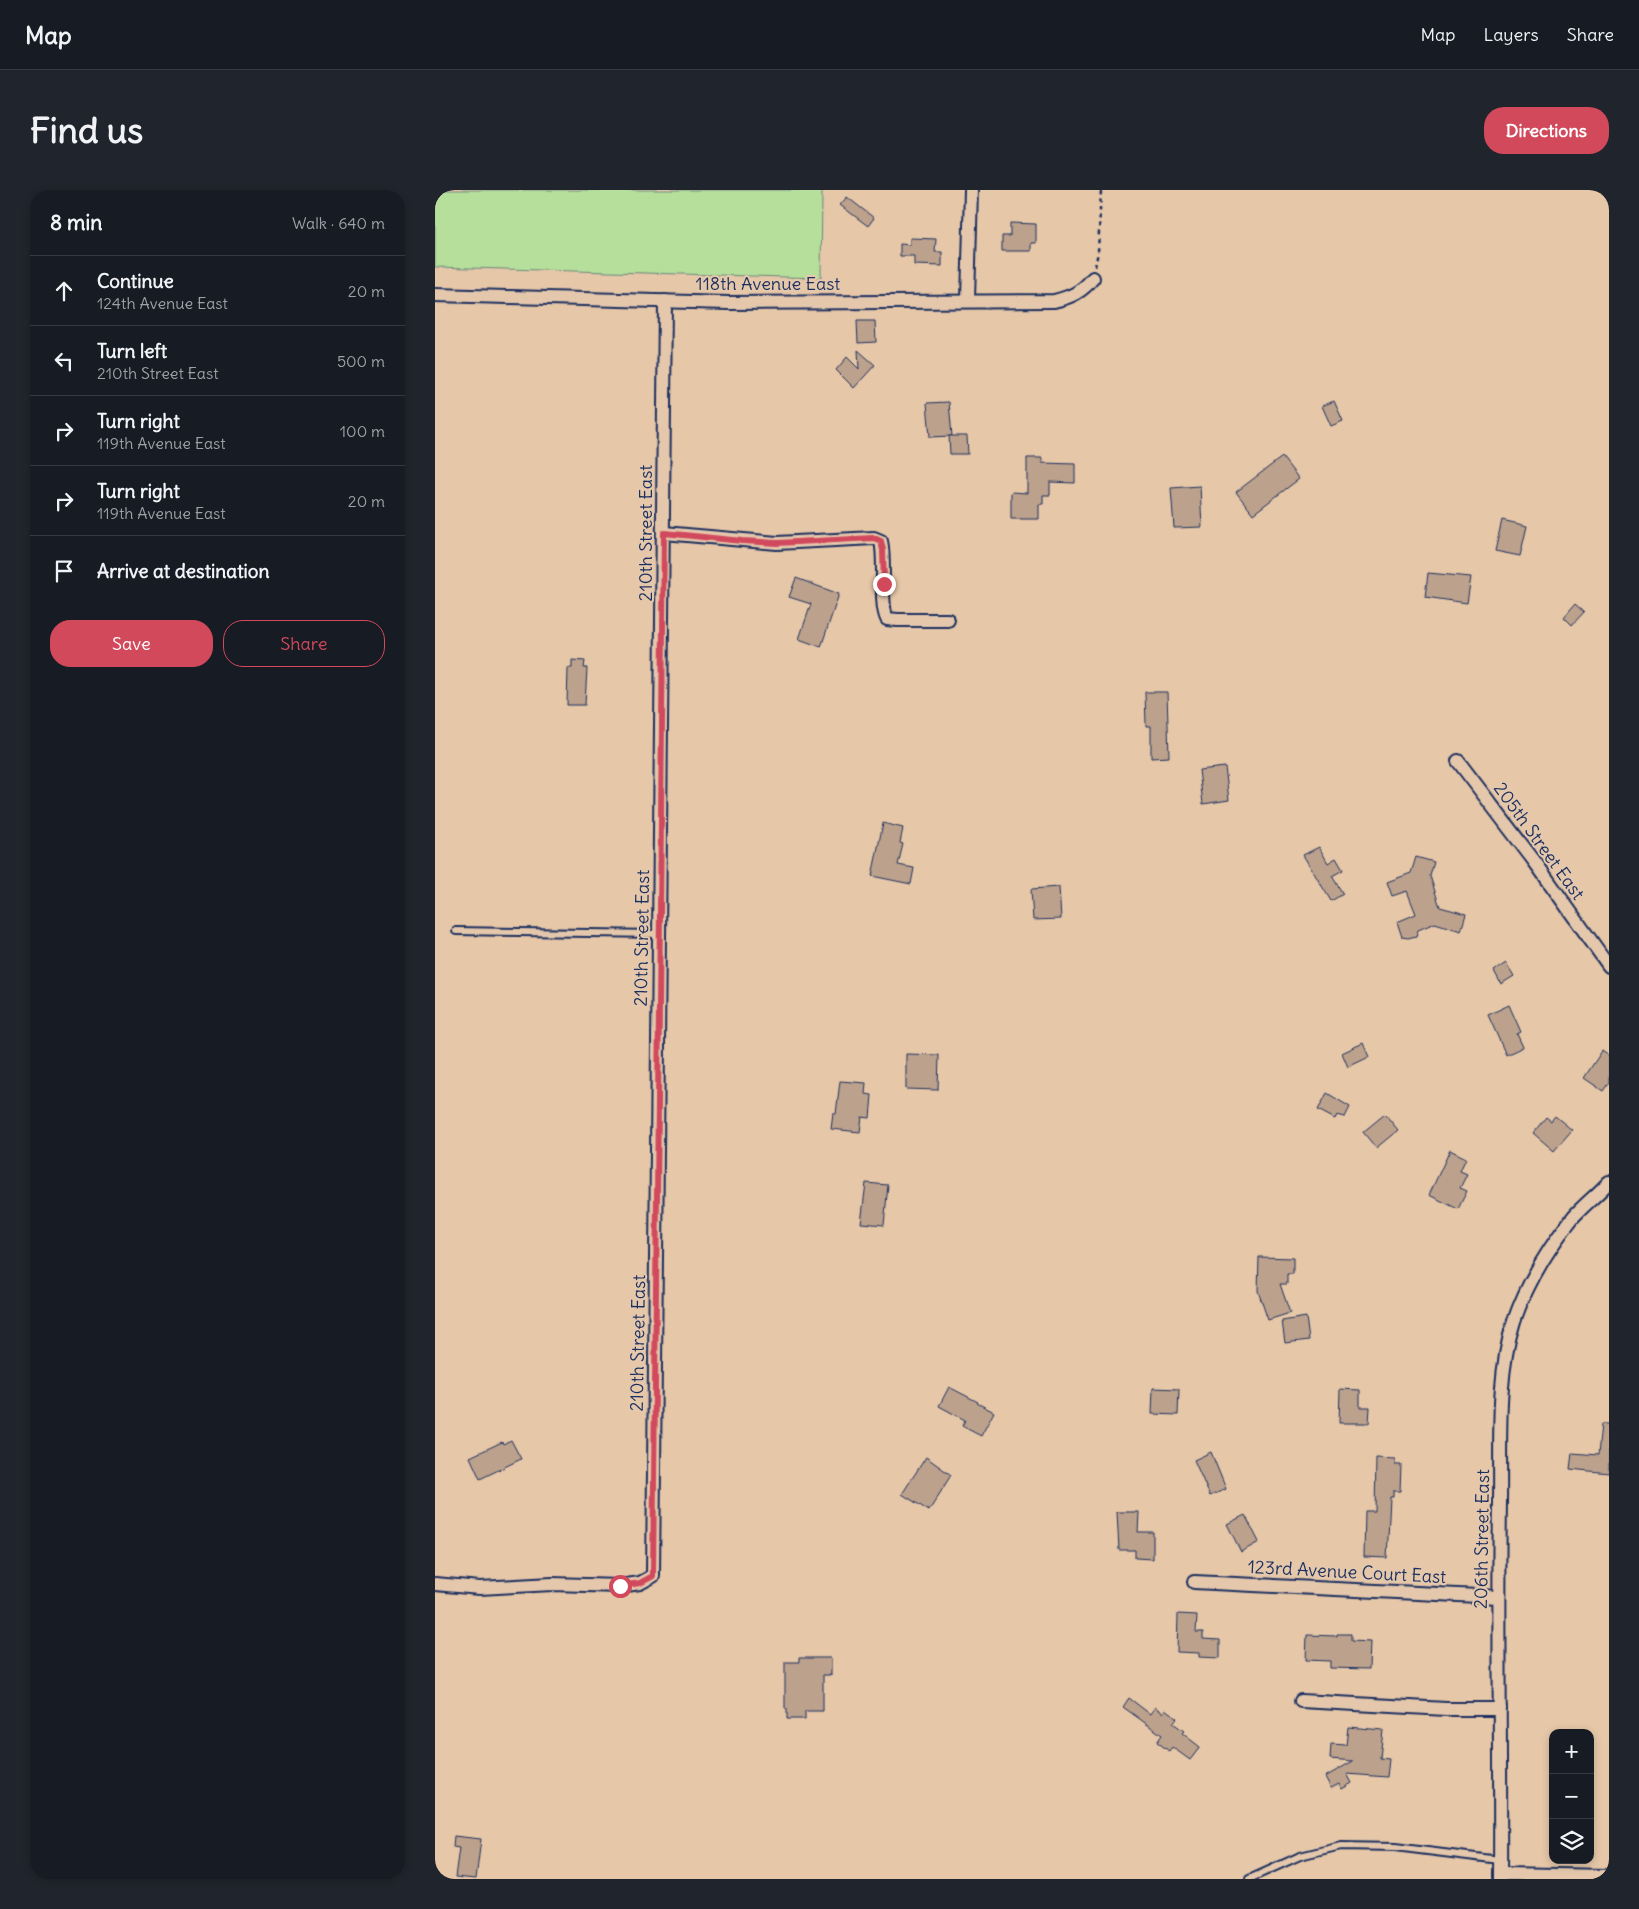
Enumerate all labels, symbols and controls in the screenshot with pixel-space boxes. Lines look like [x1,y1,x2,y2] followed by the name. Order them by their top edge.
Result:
[25,20,72,50] text: Map
[1420,23,1455,46] text: Map
[1483,23,1539,46] text: Layers
[1567,23,1614,46] text: Share
[1484,107,1609,154] button: Directions
[30,108,143,152] text: Find us
[50,209,102,236] text: 8 min
[292,213,385,233] text: Walk · 640 m
[97,269,174,293] text: Continue
[696,272,840,295] street label: 118th Avenue East
[50,277,78,305] icon: ahead
[348,281,385,301] text: 20 m
[97,293,228,313] text: 124th Avenue East
[97,339,167,363] text: Turn left
[50,347,78,375] icon: left
[337,351,385,371] text: 500 m
[97,363,219,383] text: 210th Street East
[97,409,180,433] text: Turn right
[50,417,78,445] icon: right
[340,421,385,441] text: 100 m
[97,433,226,453] text: 119th Avenue East
[634,465,657,601] street label: 210th Street East
[97,479,180,503] text: Turn right
[50,487,78,515] icon: right
[348,491,385,511] text: 20 m
[97,503,226,523] text: 119th Avenue East
[50,557,78,585] icon: arrive
[97,559,270,583] text: Arrive at destination
[873,573,896,596] route end
[50,620,213,667] button: Save
[223,620,385,667] button: Share
[1489,777,1590,904] street label: 205th Street East
[629,869,654,1007] street label: 210th Street East
[625,1274,650,1412] street label: 210th Street East
[1469,1469,1494,1609] street label: 206th Street East
[1247,1555,1447,1588] street label: 123rd Avenue Court East
[609,1575,632,1598] route start
[1549,1729,1594,1864] map controls
[1549,1729,1594,1774] button: +
[1549,1774,1594,1819] button: −
[1549,1819,1594,1864] button: layers

